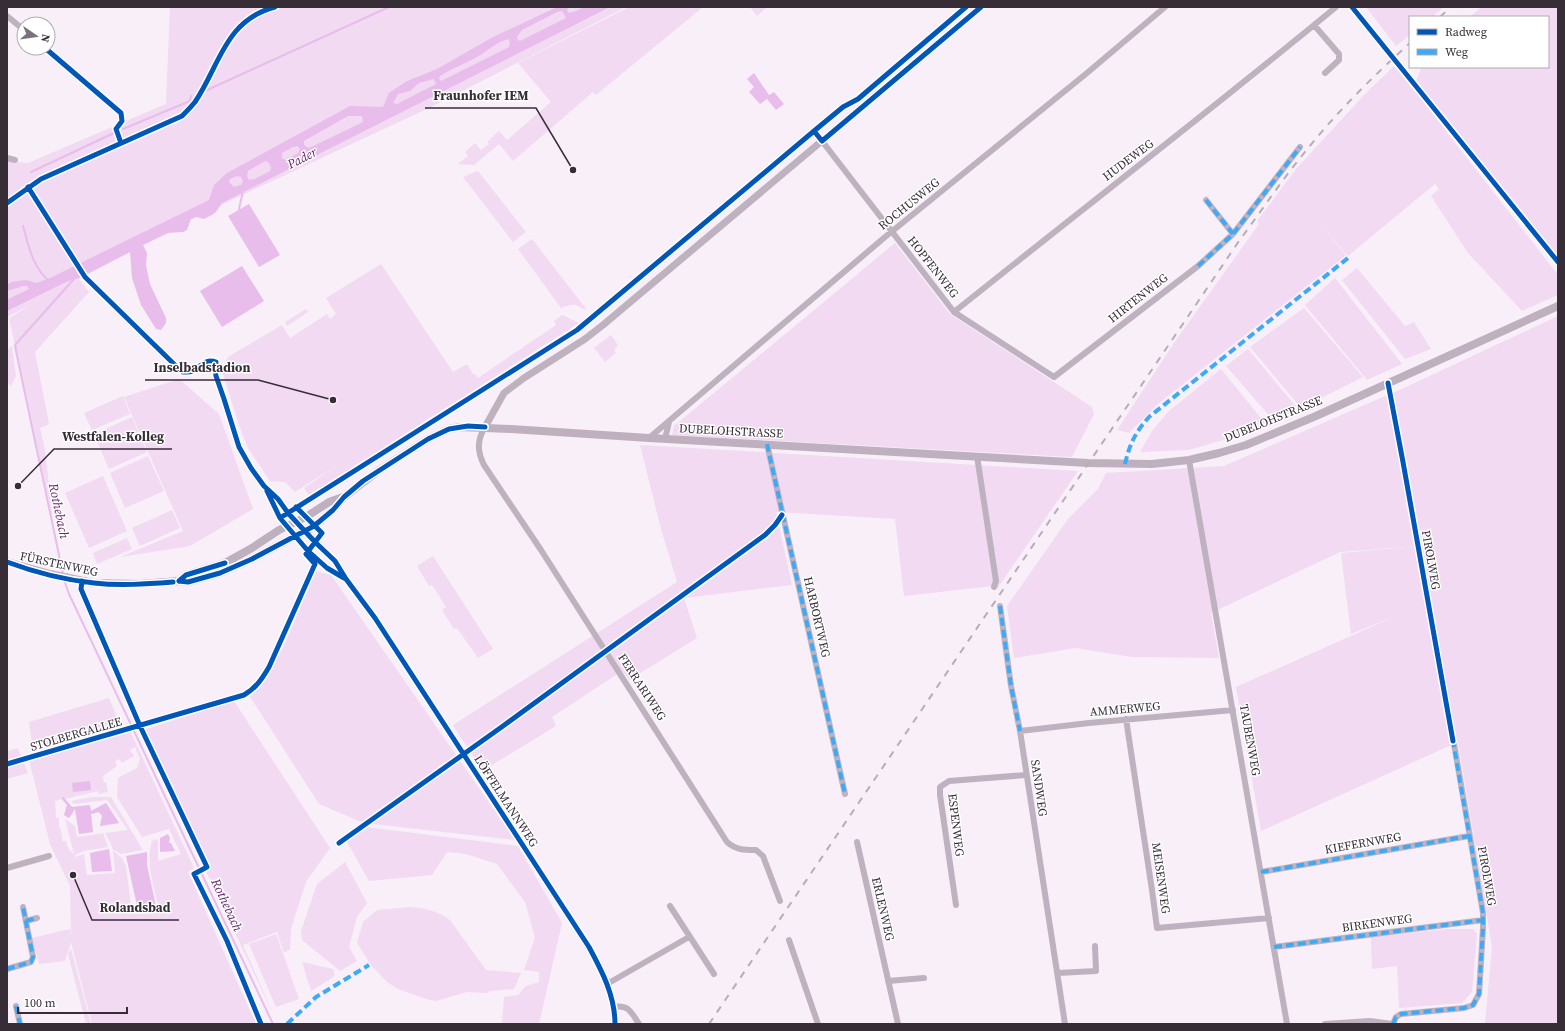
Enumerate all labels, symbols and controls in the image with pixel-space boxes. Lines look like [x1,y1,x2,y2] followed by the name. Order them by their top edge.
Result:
[16,16,56,56] north arrow
[1409,16,1549,68] legend
[1445,24,1487,40] text: Radweg
[37,33,53,44] text: N
[1445,44,1468,60] text: Weg
[425,83,536,108] callout: Fraunhofer IEM
[433,87,529,104] text: Fraunhofer IEM
[1099,136,1157,184] street label: HUDEWEG
[283,143,320,173] water label: Pader
[875,174,943,234] street label: ROCHUSWEG
[904,233,962,301] street label: HOPFENWEG
[1105,270,1171,326] street label: HIRTENWEG
[145,355,258,380] callout: Inselbadstadion
[154,359,250,376] text: Inselbadstadion
[1222,392,1324,446] street label: DUBELOHSTRASSE
[679,420,783,442] street label: DUBELOHSTRASSE
[54,424,172,449] callout: Westfalen-Kolleg
[62,428,164,445] text: Westfalen-Kolleg
[45,481,73,540] water label: Rothebach
[1418,529,1444,591] street label: PIROLWEG
[18,548,100,580] street label: FÜRSTENWEG
[800,575,834,659] street label: HARBORTWEG
[614,650,670,724] street label: FERRARIWEG
[1089,698,1161,720] street label: AMMERWEG
[1236,703,1264,777] street label: TAUBENWEG
[28,713,124,755] street label: STOLBERGALLEE
[470,752,542,850] street label: LÖFFELMANNWEG
[1027,758,1051,818] street label: SANDWEG
[944,793,968,857] street label: ESPENWEG
[1324,828,1402,858] street label: KIEFERNWEG
[1148,841,1174,915] street label: MEISENWEG
[1474,845,1500,907] street label: PIROLWEG
[207,875,247,934] water label: Rothebach
[868,876,898,942] street label: ERLENWEG
[92,895,179,920] callout: Rolandsbad
[100,899,171,916] text: Rolandsbad
[1341,910,1413,936] street label: BIRKENWEG
[18,989,127,1015] scale bar
[24,995,56,1011] text: 100 m

